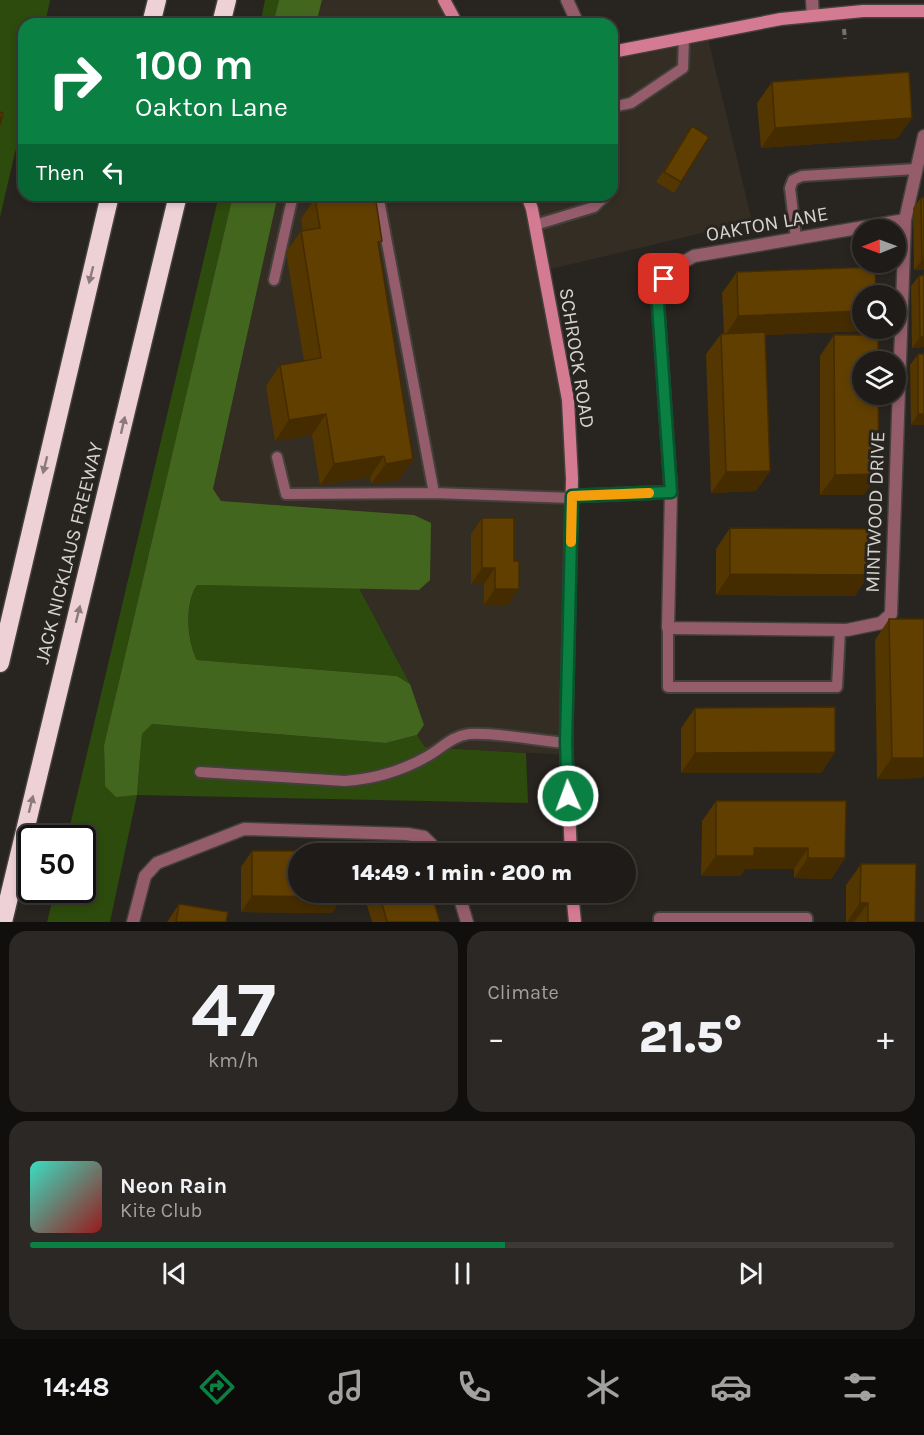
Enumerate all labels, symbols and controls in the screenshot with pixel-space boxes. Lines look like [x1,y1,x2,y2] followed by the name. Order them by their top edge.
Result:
[135,40,254,90] text: 100 m
[36,42,114,120] icon: right
[135,91,288,123] text: Oakton Lane
[97,156,130,189] icon: left
[36,160,85,186] text: Then
[704,202,830,246] street label: OAKTON LANE
[852,219,906,273] north arrow
[852,219,906,405] map controls
[638,253,689,304] pin
[647,262,680,295] icon: arrive
[85,266,95,284] one-way arrow
[852,285,906,339] button: search
[555,286,599,430] street label: SCHROCK ROAD
[852,351,906,405] button: layers
[119,416,129,434] one-way arrow
[861,431,889,593] street label: MINTWOOD DRIVE
[30,440,108,666] street label: JACK NICKLAUS FREEWAY
[40,455,49,474] one-way arrow
[73,605,83,624] one-way arrow
[536,764,600,828] position arrow
[27,795,37,813] one-way arrow
[18,825,96,903] speed limit sign: 50
[352,860,572,886] text: 14:49 · 1 min · 200 m
[191,964,276,1056] text: 47
[488,981,559,1004] text: Climate
[639,1011,743,1063] text: 21.5°
[488,1019,505,1057] text: −
[877,1019,894,1057] text: +
[208,1049,259,1072] text: km/h
[120,1173,227,1199] text: Neon Rain
[120,1199,202,1222] text: Kite Club
[158,1257,191,1290] icon: previous
[446,1257,479,1290] icon: pause
[734,1257,767,1290] icon: next
[196,1366,238,1408] icon: directions
[325,1366,367,1408] icon: music
[453,1366,495,1408] icon: phone
[582,1366,624,1408] icon: climate
[710,1366,752,1408] icon: car
[839,1366,881,1408] icon: filters
[43,1371,110,1403] text: 14:48

